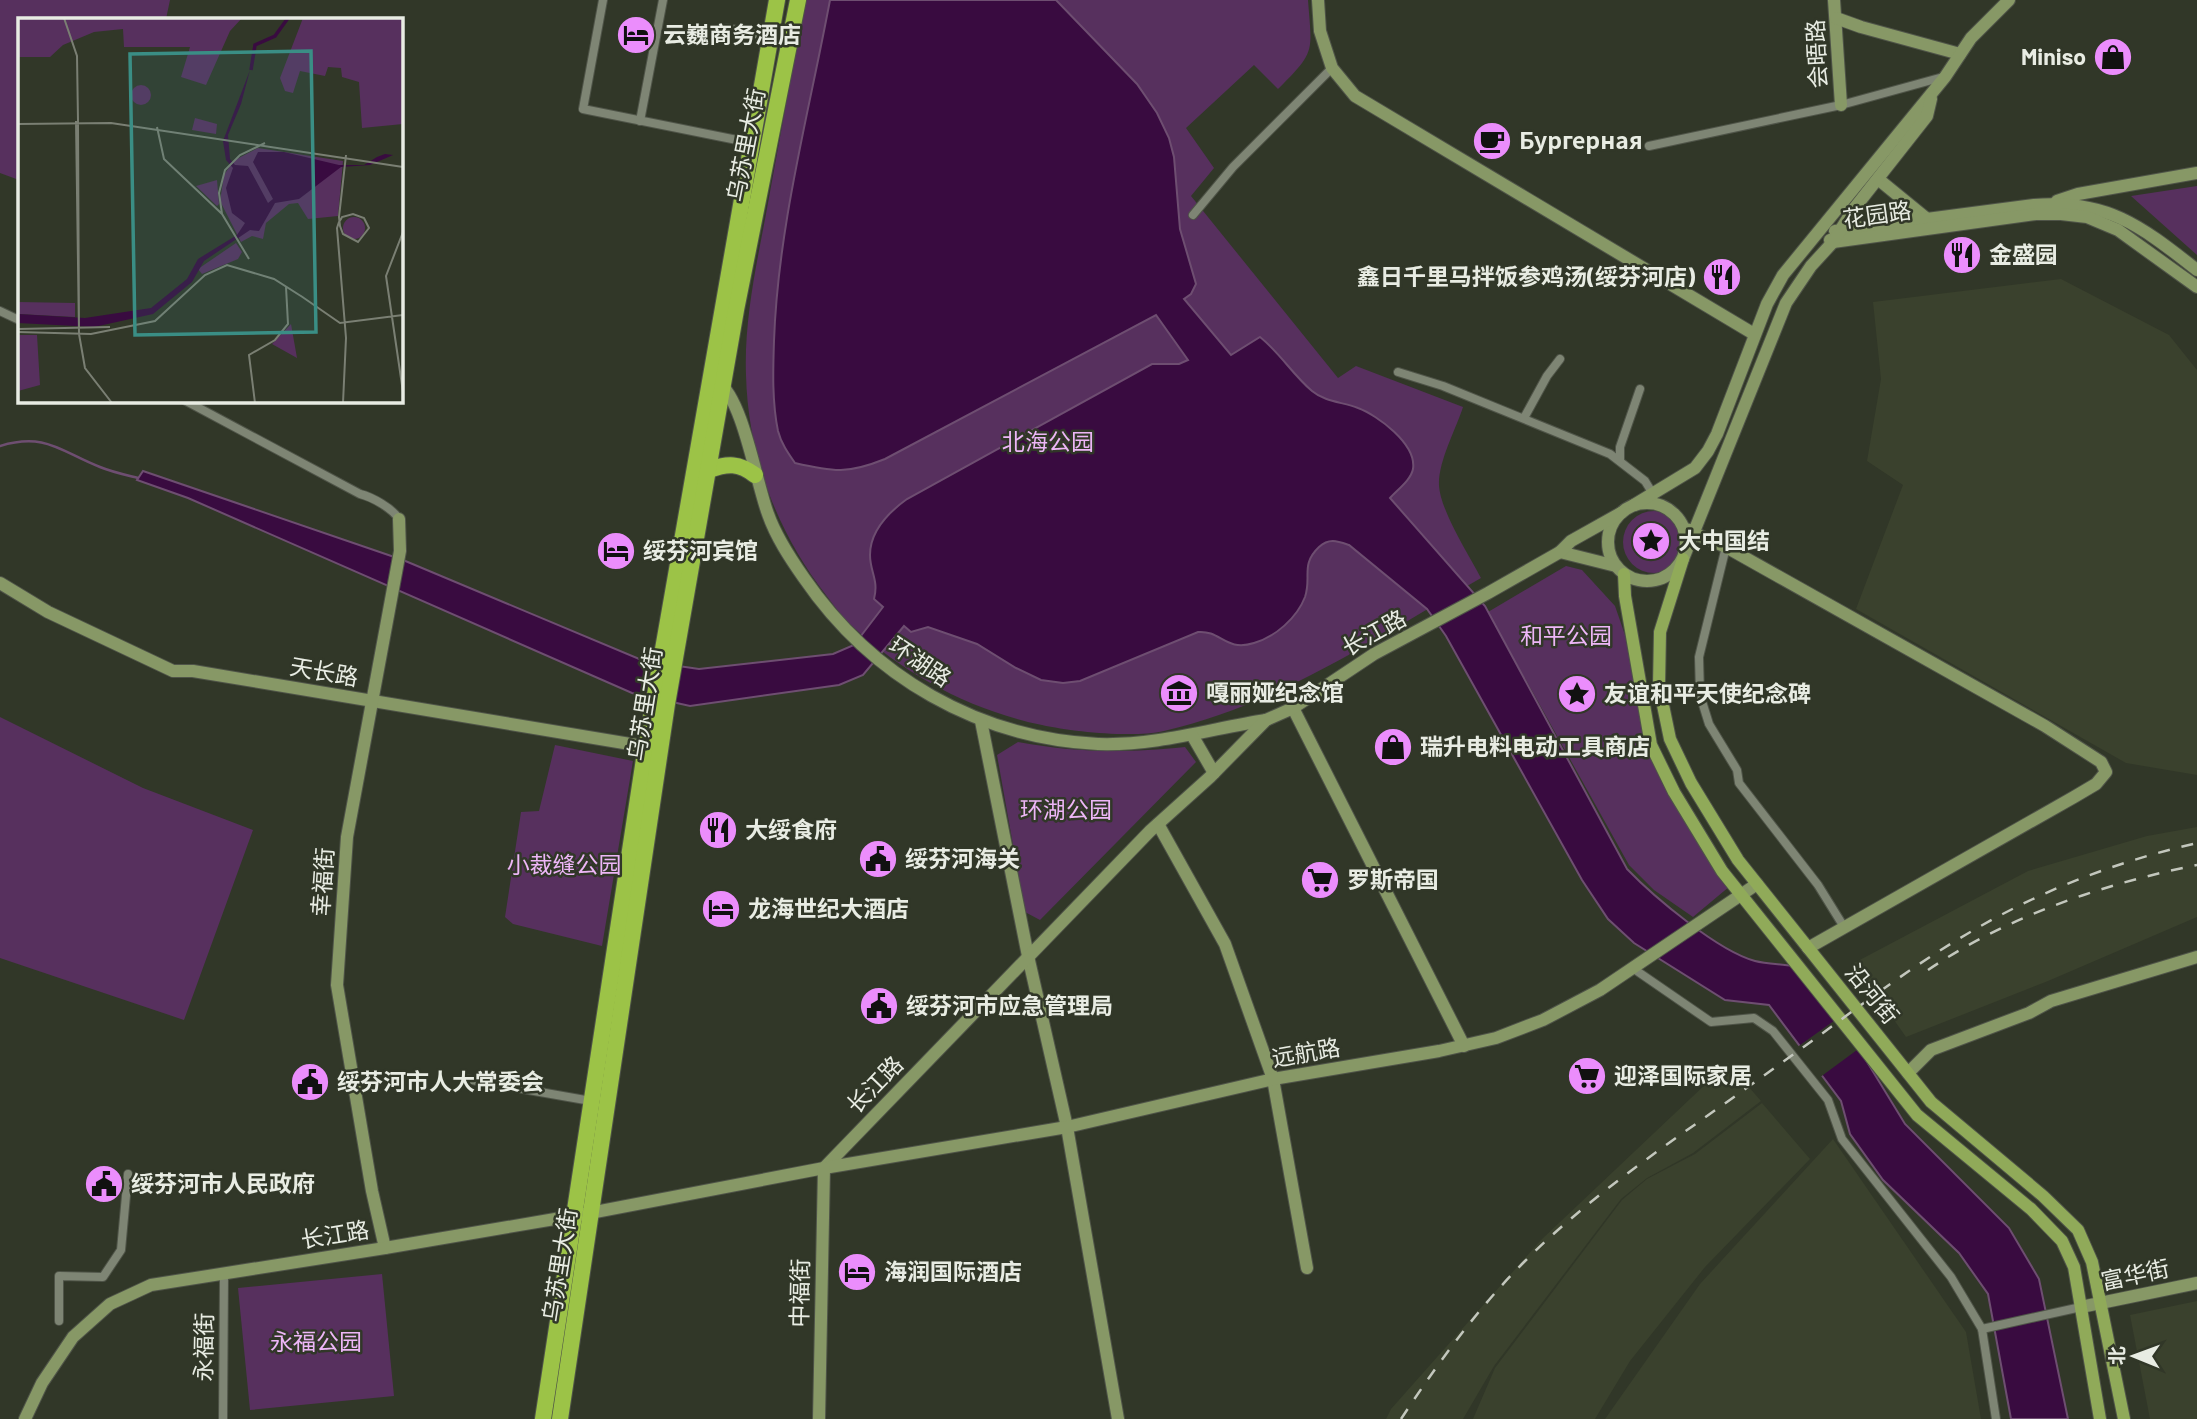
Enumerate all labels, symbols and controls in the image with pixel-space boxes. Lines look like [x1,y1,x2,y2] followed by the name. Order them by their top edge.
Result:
[615,14,657,56] hotel icon: 云巍商务酒店
[18,18,402,402] inset map
[1800,19,1832,89] street label: 会晤路
[663,20,801,48] place label: 云巍商务酒店
[2092,36,2134,78] shop icon: Miniso
[2021,42,2086,70] place label: Miniso
[720,86,770,204] street label: 乌苏里大街
[1471,120,1513,162] cafe icon: Бургерная
[1519,126,1643,154] place label: Бургерная
[1841,195,1913,233] street label: 花园路
[1941,234,1983,276] restaurant icon: 金盛园
[1989,240,2058,268] place label: 金盛园
[1701,256,1743,298] restaurant icon: 鑫日千里马拌饭参鸡汤(绥芬河店)
[1357,262,1695,290] place label: 鑫日千里马拌饭参鸡汤(绥芬河店)
[1002,427,1094,455] park label: 北海公园
[1630,520,1672,562] place icon: 大中国结
[1678,526,1770,554] place label: 大中国结
[595,530,637,572] hotel icon: 绥芬河宾馆
[643,536,758,564] place label: 绥芬河宾馆
[1337,603,1410,661] street label: 长江路
[1520,621,1612,649] park label: 和平公园
[884,630,957,692] street label: 环湖路
[621,645,667,763] street label: 乌苏里大街
[288,651,361,691] street label: 天长路
[1158,672,1200,714] museum icon: 嘎丽娅纪念馆
[1556,673,1598,715] place icon: 友谊和平天使纪念碑
[1206,678,1344,706] place label: 嘎丽娅纪念馆
[1604,679,1811,707] place label: 友谊和平天使纪念碑
[1372,726,1414,768] shop icon: 瑞升电料电动工具商店
[1420,732,1650,760] place label: 瑞升电料电动工具商店
[1020,795,1112,823] park label: 环湖公园
[697,809,739,851] restaurant icon: 大绥食府
[745,815,837,843] place label: 大绥食府
[857,838,899,880] public building icon: 绥芬河海关
[905,844,1020,872] place label: 绥芬河海关
[306,847,338,917] street label: 幸福街
[507,850,622,878] park label: 小裁缝公园
[1299,859,1341,901] supermarket icon: 罗斯帝国
[1347,865,1439,893] place label: 罗斯帝国
[700,888,742,930] hotel icon: 龙海世纪大酒店
[748,894,909,922] place label: 龙海世纪大酒店
[1840,958,1905,1029] street label: 沿河街
[858,985,900,1027] public building icon: 绥芬河市应急管理局
[906,991,1113,1019] place label: 绥芬河市应急管理局
[1269,1032,1342,1072] street label: 远航路
[840,1050,908,1119] street label: 长江路
[1566,1055,1608,1097] supermarket icon: 迎泽国际家居
[289,1061,331,1103] public building icon: 绥芬河市人大常委会
[1614,1061,1752,1089] place label: 迎泽国际家居
[337,1067,544,1095] place label: 绥芬河市人大常委会
[83,1163,125,1205] public building icon: 绥芬河市人民政府
[131,1169,315,1197] place label: 绥芬河市人民政府
[536,1206,582,1324] street label: 乌苏里大街
[299,1215,371,1253] street label: 长江路
[836,1251,878,1293] hotel icon: 海润国际酒店
[2098,1253,2171,1295] street label: 富华街
[884,1257,1022,1285] place label: 海润国际酒店
[784,1258,814,1328] street label: 中福街
[188,1312,218,1382] street label: 永福街
[2099,1321,2169,1391] north arrow
[270,1327,362,1355] park label: 永福公园
[2105,1346,2128,1365] text: 北

